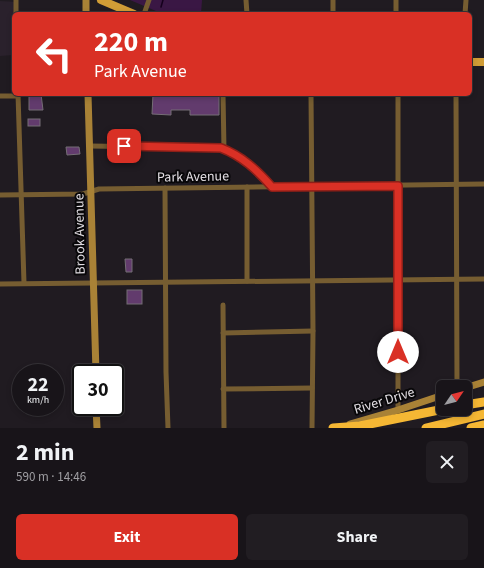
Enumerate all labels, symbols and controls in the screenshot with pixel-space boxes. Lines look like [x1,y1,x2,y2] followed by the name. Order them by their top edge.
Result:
[94,22,168,62] text: 220 m
[28,28,80,80] icon: left
[94,59,187,84] text: Park Avenue
[107,129,141,163] pin
[113,135,135,157] icon: arrive
[157,166,229,188] street label: Park Avenue
[69,193,91,275] street label: Brook Avenue
[377,331,419,373] position arrow
[72,364,124,416] speed limit sign: 30
[27,371,49,399] text: 22
[436,380,472,416] north arrow
[436,380,472,416] map controls
[351,382,417,420] street label: River Drive
[27,393,49,407] text: km/h
[16,435,74,470] text: 2 min
[426,441,468,483] button: close
[16,468,86,486] text: 590 m · 14:46
[16,514,238,560] button: Exit
[246,514,468,560] button: Share

